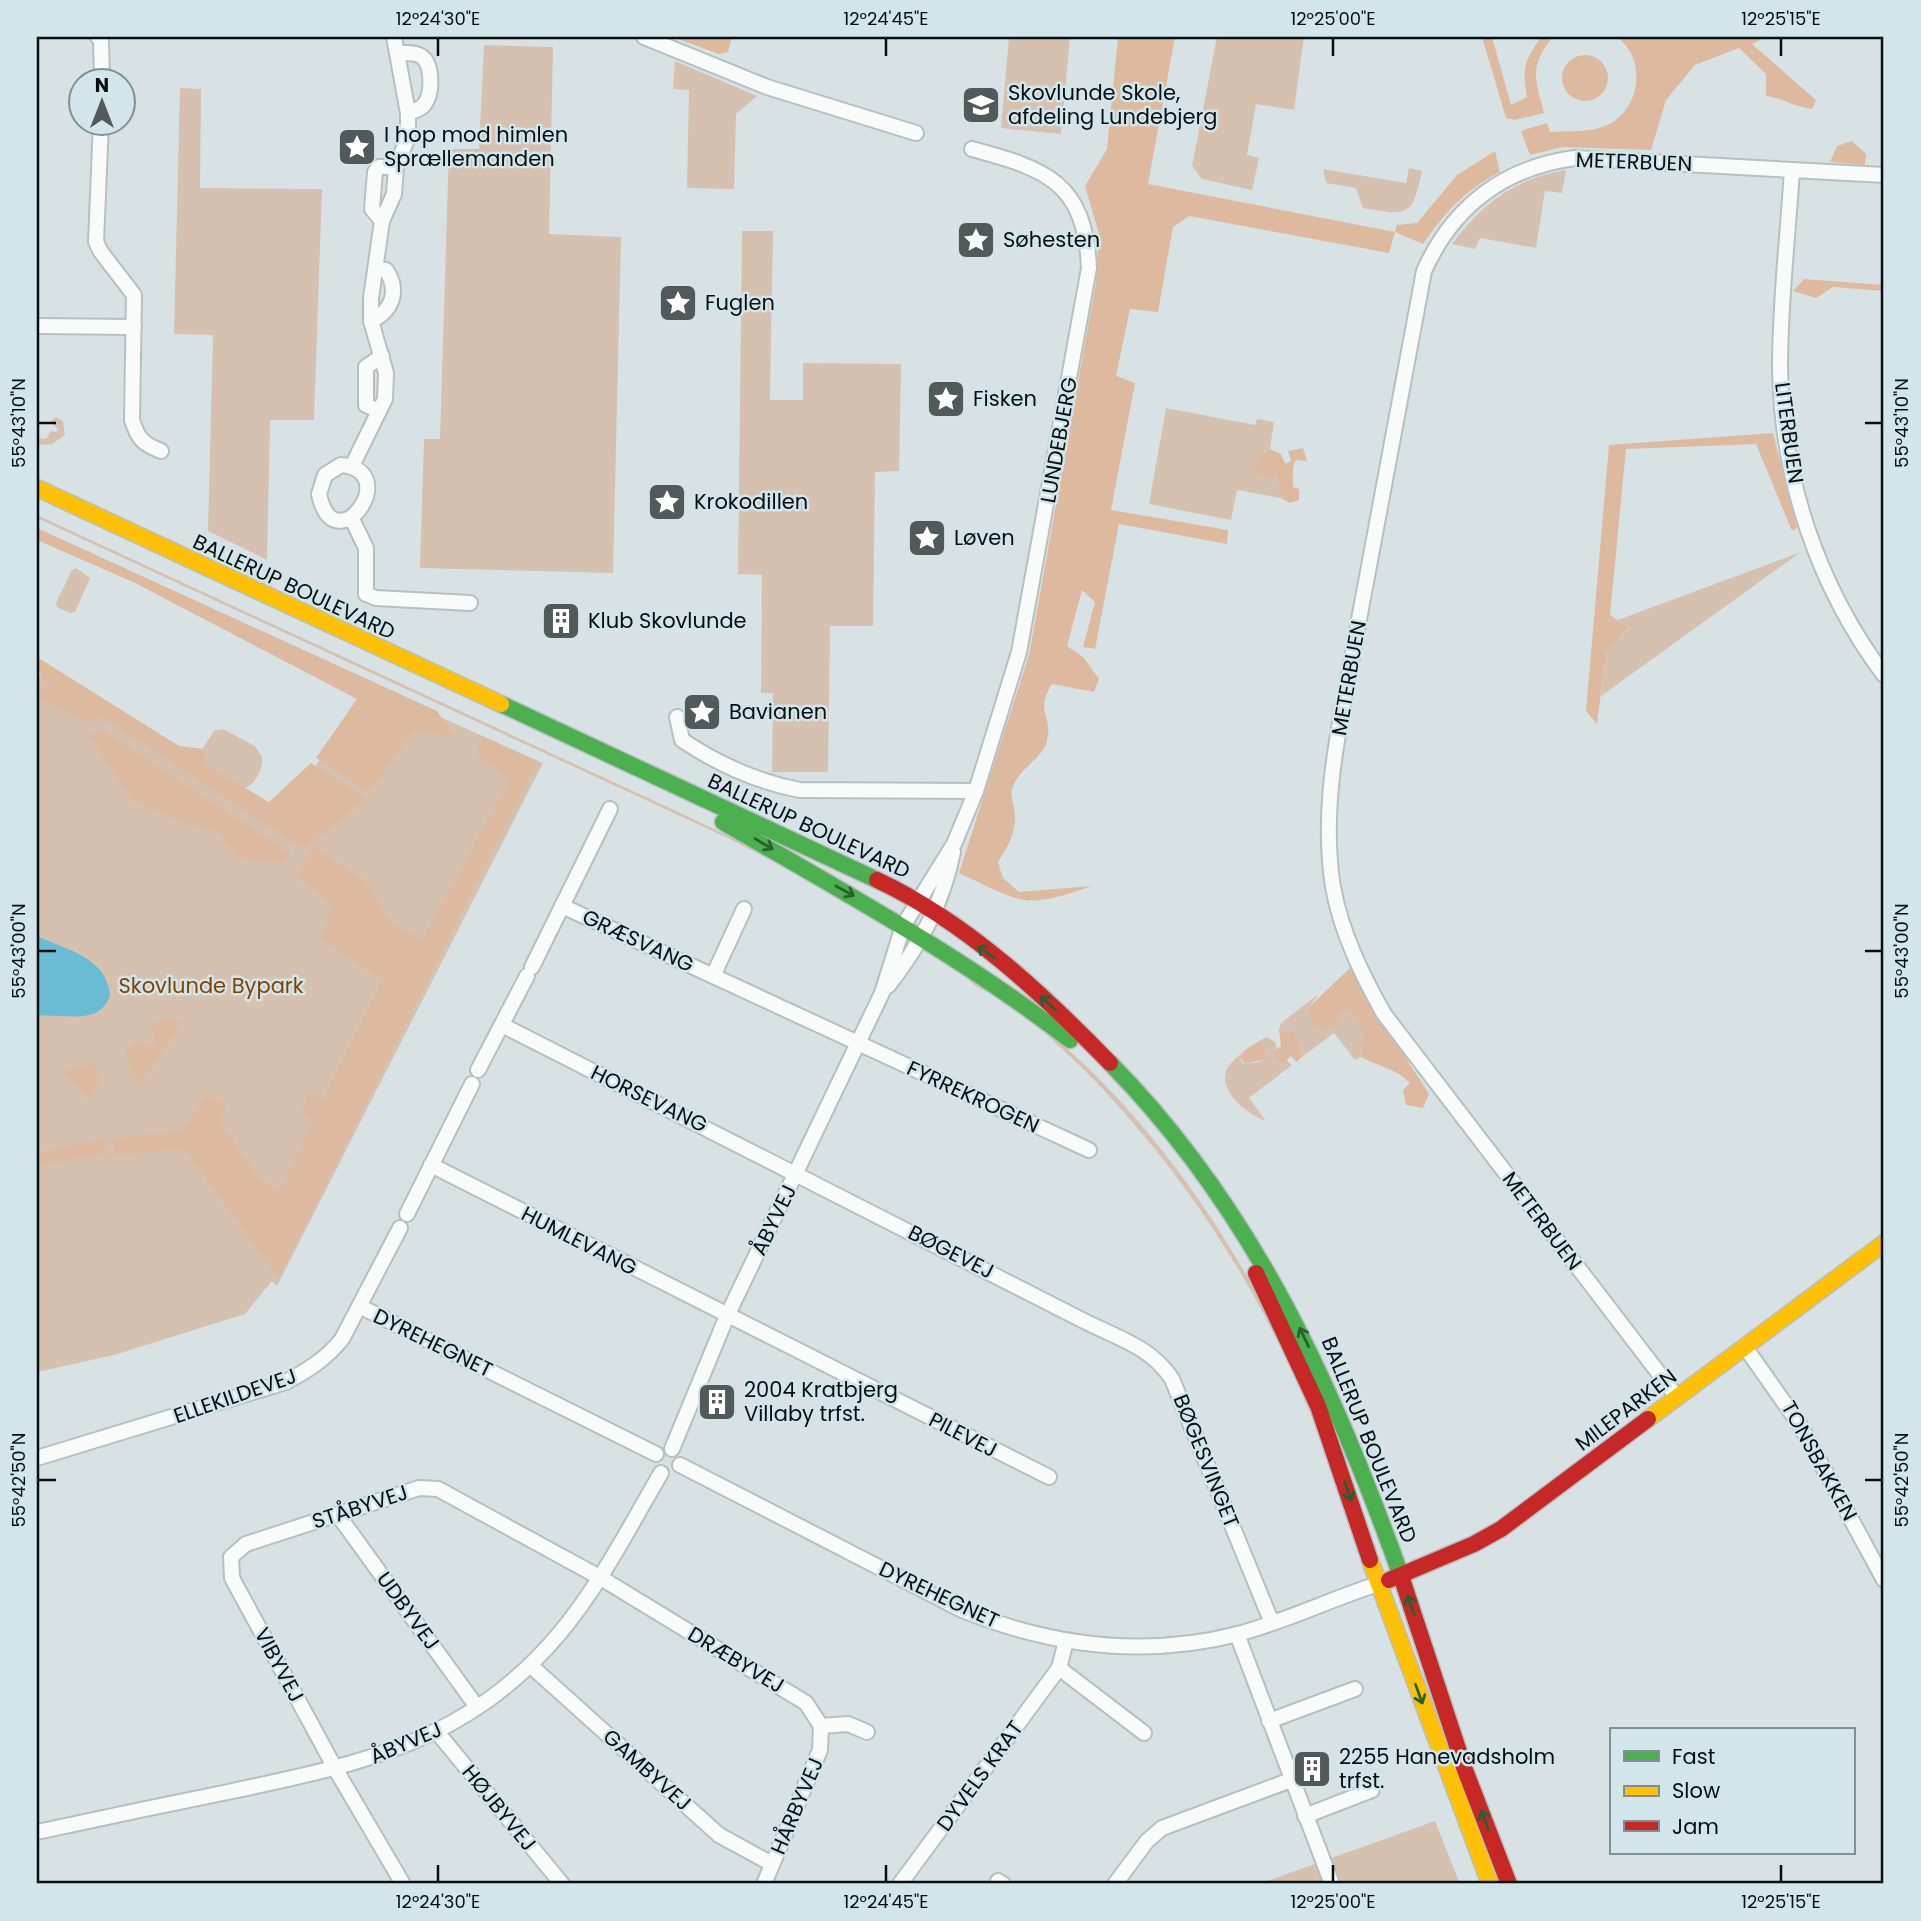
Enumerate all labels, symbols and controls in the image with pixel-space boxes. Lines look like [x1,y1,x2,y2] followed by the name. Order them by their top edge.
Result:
[396,6,480,31] text: 12°24'30"E
[843,6,929,31] text: 12°24'45"E
[1290,6,1376,31] text: 12°25'00"E
[1741,6,1821,31] text: 12°25'15"E
[66,66,136,136] north arrow
[95,72,109,99] text: N
[1008,78,1218,131] place label: Skovlunde Skole, afdeling Lundebjerg
[960,84,1002,126] school or university icon: Skovlunde Skole, afdeling Lundebjerg
[384,120,568,173] place label: I hop mod himlen Sprællemanden
[336,126,378,168] place icon: I hop mod himlen Sprællemanden
[1575,145,1693,178] street label: METERBUEN
[955,219,997,261] place icon: Søhesten
[1003,225,1100,254] place label: Søhesten
[657,282,699,324] place icon: Fuglen
[705,288,775,317] place label: Fuglen
[1033,375,1084,505] street label: LUNDEBJERG
[6,378,31,468] text: 55°43'10"N
[925,378,967,420] place icon: Fisken
[1889,378,1914,468] text: 55°43'10"N
[1768,381,1811,485] street label: LITERBUEN
[973,384,1037,413] place label: Fisken
[646,481,688,523] place icon: Krokodillen
[694,487,808,516] place label: Krokodillen
[906,517,948,559] place icon: Løven
[954,523,1015,552] place label: Løven
[188,527,400,646] street label: BALLERUP BOULEVARD
[540,600,582,642] building icon: Klub Skovlunde
[588,606,747,635] place label: Klub Skovlunde
[1324,618,1373,738] street label: METERBUEN
[681,691,723,733] place icon: Bavianen
[729,697,827,726] place label: Bavianen
[703,766,915,885] street label: BALLERUP BOULEVARD
[753,837,773,851] one-way arrow
[834,885,855,898] one-way arrow
[578,902,699,979] street label: GRÆSVANG
[6,903,31,999] text: 55°43'00"N
[1889,903,1914,999] text: 55°43'00"N
[977,945,996,959] one-way arrow
[119,971,304,1000] park label: Skovlunde Bypark
[1040,994,1057,1011] one-way arrow
[902,1053,1044,1140] street label: FYRREKROGEN
[586,1058,712,1139] street label: HORSEVANG
[1496,1166,1589,1276] street label: METERBUEN
[744,1180,803,1260] street label: ÅBYVEJ
[516,1199,642,1282] street label: HUMLEVANG
[903,1218,999,1285] street label: BØGEVEJ
[369,1301,498,1384] street label: DYREHEGNET
[1296,1327,1310,1348] one-way arrow
[1315,1332,1424,1547] street label: BALLERUP BOULEVARD
[169,1361,300,1430] street label: ELLEKILDEVEJ
[1569,1362,1682,1457] street label: MILEPARKEN
[744,1375,898,1428] place label: 2004 Kratbjerg Villaby trfst.
[696,1381,738,1423] building icon: 2004 Kratbjerg Villaby trfst.
[1167,1390,1246,1532] street label: BØGESVINGET
[1775,1396,1864,1526] street label: TONSBAKKEN
[924,1405,1002,1464] street label: PILEVEJ
[6,1432,31,1528] text: 55°42'50"N
[1889,1432,1914,1528] text: 55°42'50"N
[308,1477,411,1536] street label: STÅBYVEJ
[1343,1480,1355,1502] one-way arrow
[875,1554,1004,1635] street label: DYREHEGNET
[370,1566,447,1656] street label: UDBYVEJ
[1404,1595,1416,1617] one-way arrow
[683,1619,790,1700] street label: DRÆBYVEJ
[248,1622,311,1707] street label: VIBYVEJ
[1414,1683,1426,1705] one-way arrow
[365,1714,446,1771] street label: ÅBYVEJ
[930,1715,1030,1837] street label: DYVELS KRAT
[597,1722,698,1817] street label: GAMBYVEJ
[1610,1728,1854,1854] legend
[1339,1742,1555,1795] place label: 2255 Hanevadsholm trfst.
[1672,1742,1715,1771] text: Fast
[1291,1748,1333,1790] building icon: 2255 Hanevadsholm trfst.
[763,1753,830,1859] street label: HÅRBYVEJ
[456,1758,543,1857] street label: HØJBYVEJ
[1672,1776,1720,1805] text: Slow
[1478,1810,1490,1832] one-way arrow
[1672,1812,1719,1841] text: Jam
[396,1889,480,1914] text: 12°24'30"E
[843,1889,929,1914] text: 12°24'45"E
[1290,1889,1376,1914] text: 12°25'00"E
[1741,1889,1821,1914] text: 12°25'15"E

